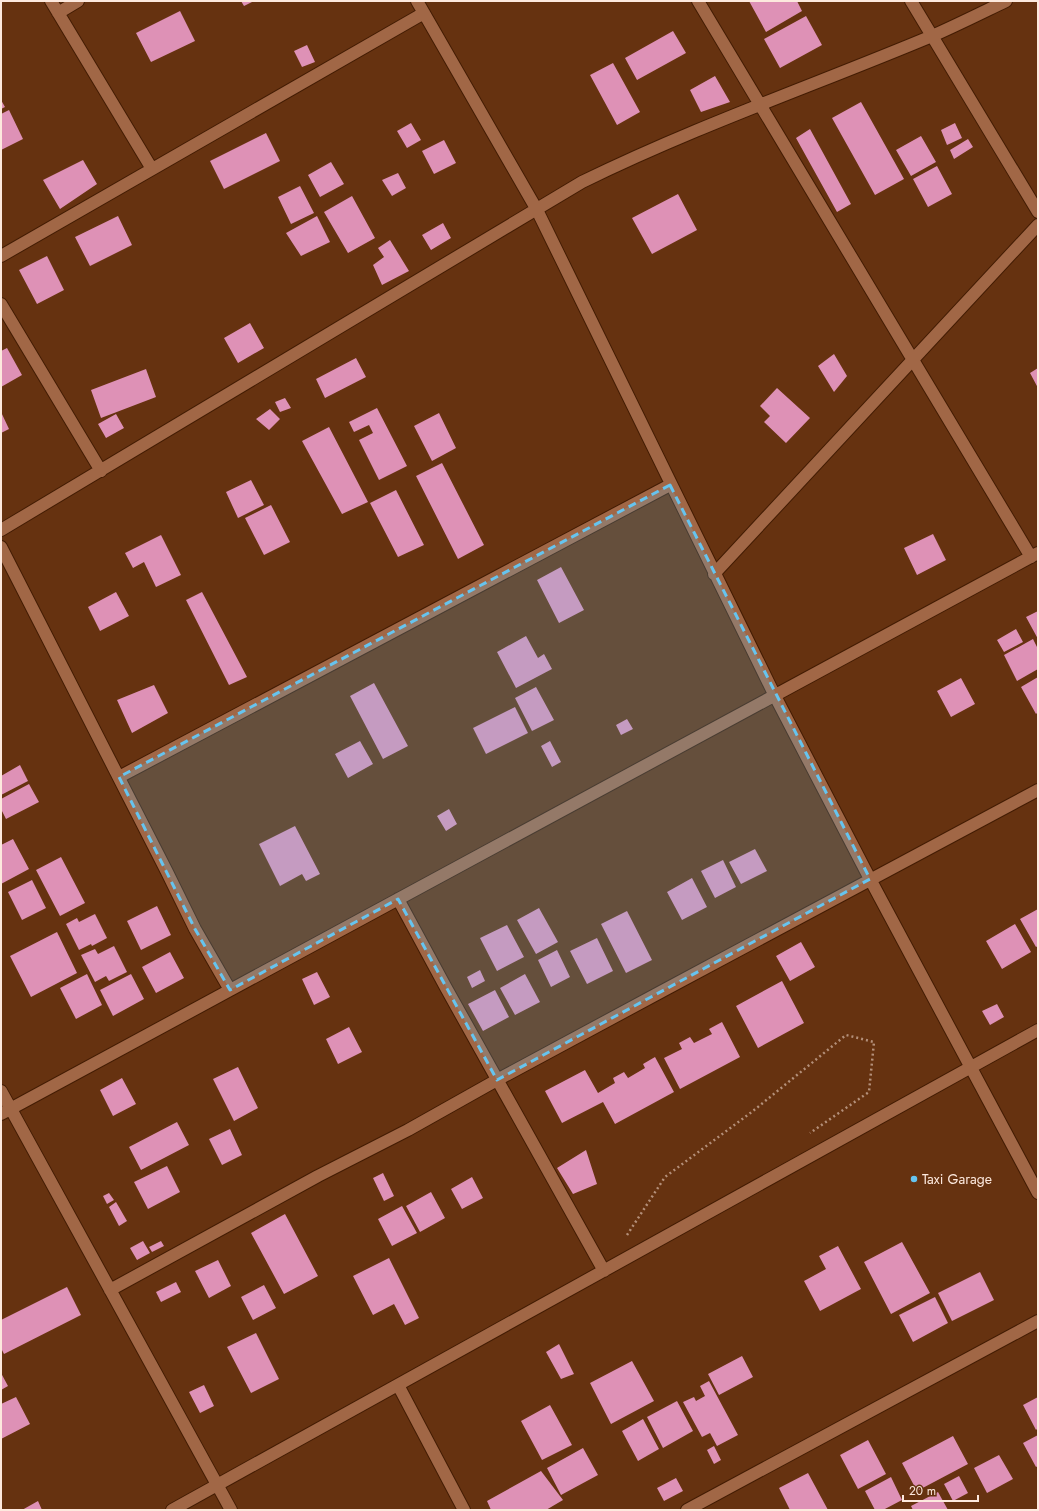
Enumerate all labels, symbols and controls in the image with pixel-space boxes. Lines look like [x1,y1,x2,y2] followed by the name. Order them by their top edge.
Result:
[922,1169,992,1189] place label: Taxi Garage
[909,1174,919,1184] marker: Taxi Garage
[903,1477,978,1503] scale bar
[909,1482,936,1500] text: 20 m

